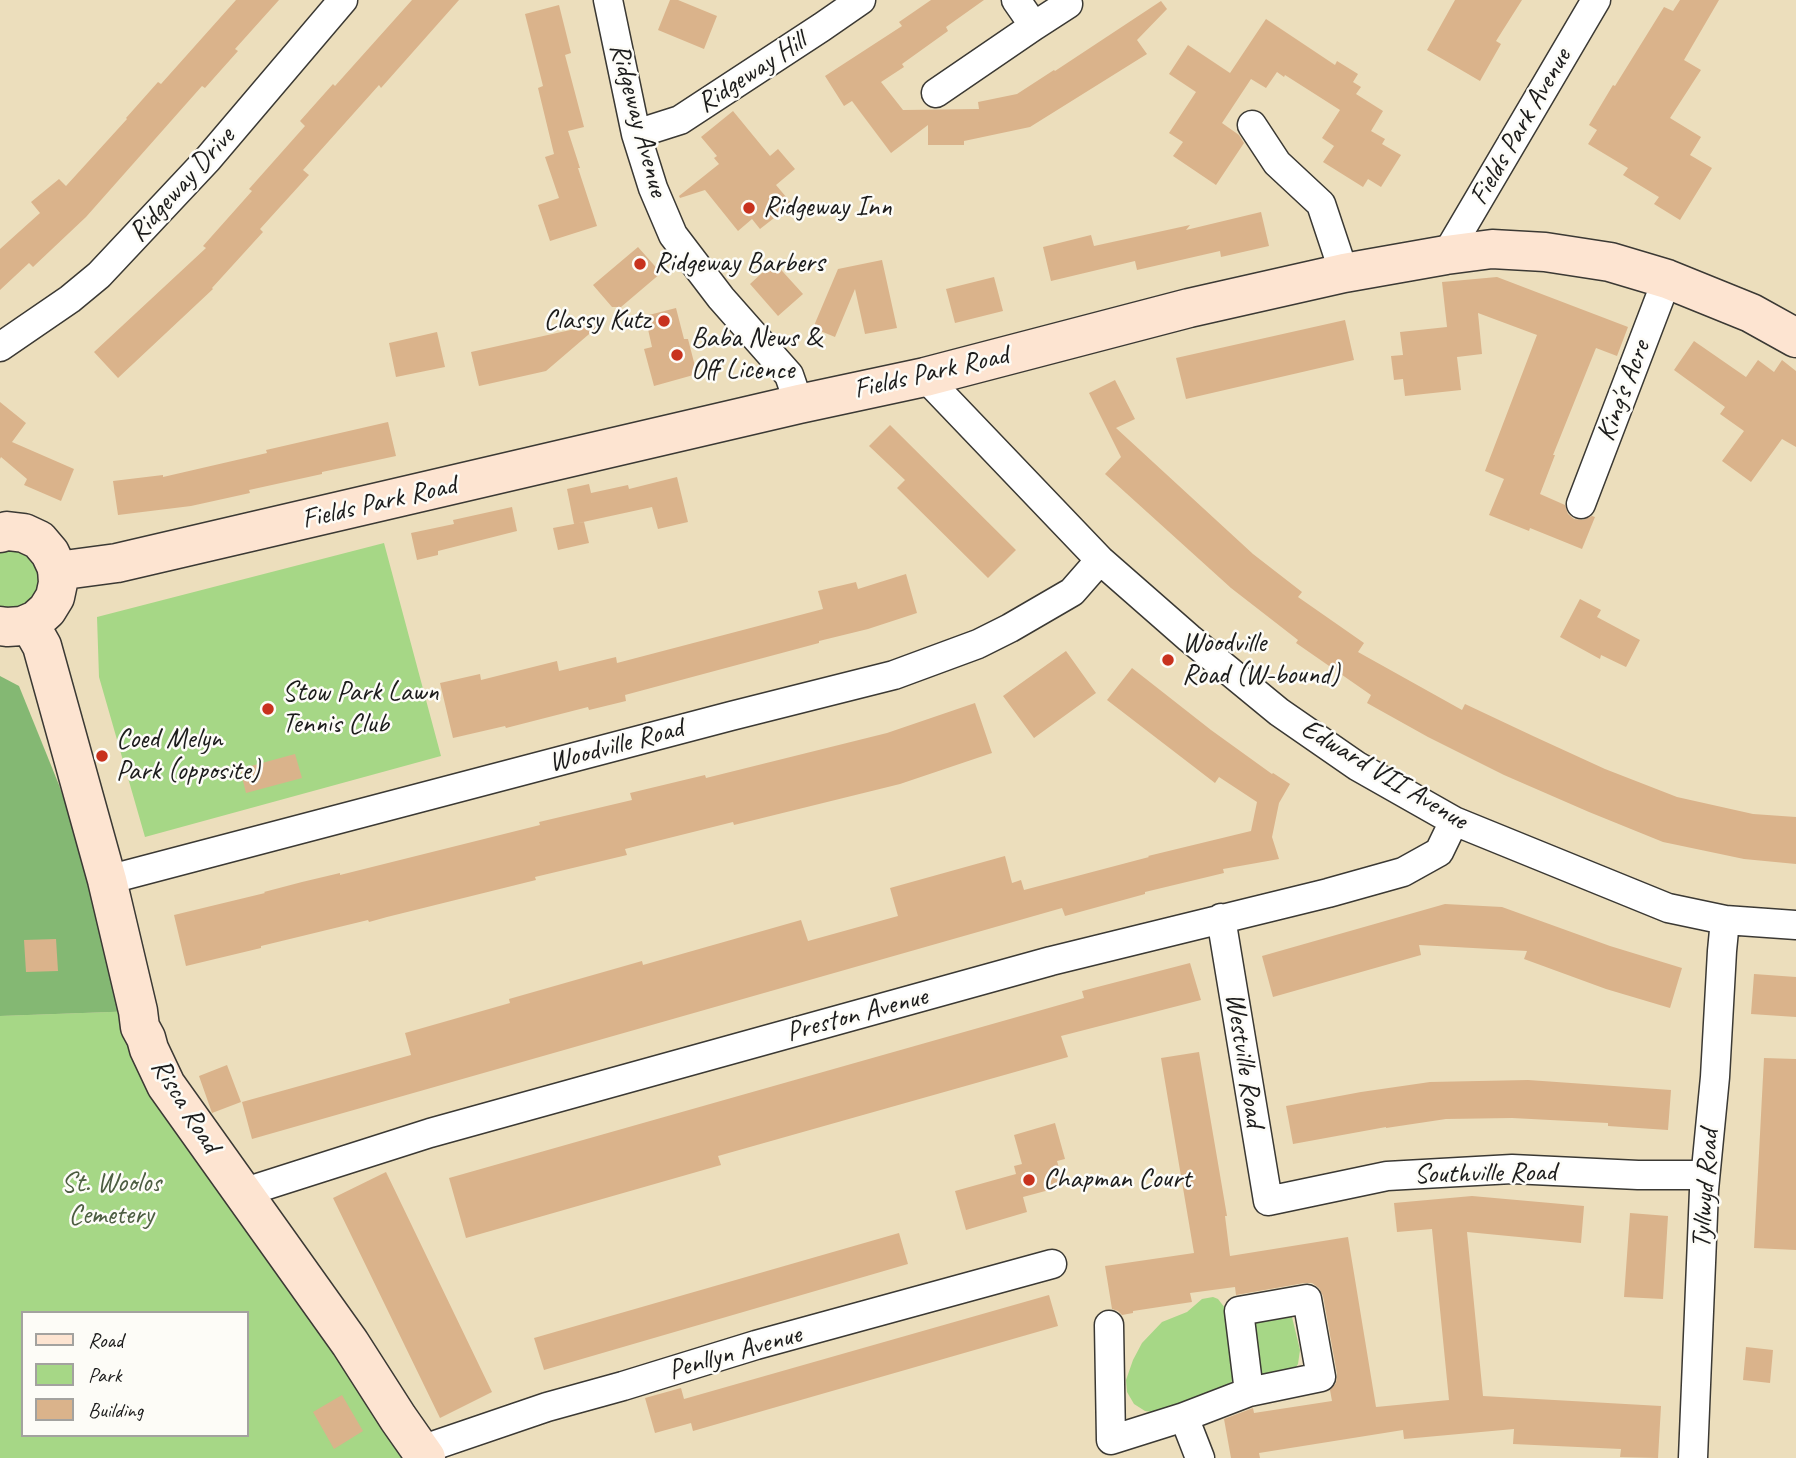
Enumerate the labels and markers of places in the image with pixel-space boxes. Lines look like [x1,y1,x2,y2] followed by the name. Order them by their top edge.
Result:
[763,191,892,225] place label: Ridgeway Inn
[741,200,757,216] marker: Ridgeway Inn
[654,247,824,281] place label: Ridgeway Barbers
[632,256,648,272] marker: Ridgeway Barbers
[544,304,650,338] place label: Classy Kutz
[656,313,672,329] marker: Classy Kutz
[691,322,821,388] place label: Baba News & Off Licence
[669,347,685,363] marker: Baba News & Off Licence
[1182,627,1339,693] place label: Woodville Road (W-bound)
[1160,652,1176,668] marker: Woodville Road (W-bound)
[282,676,439,742] place label: Stow Park Lawn Tennis Club
[260,701,276,717] marker: Stow Park Lawn Tennis Club
[116,723,260,789] place label: Coed Melyn Park (opposite)
[94,748,110,764] marker: Coed Melyn Park (opposite)
[1043,1163,1191,1197] place label: Chapman Court
[1021,1172,1037,1188] marker: Chapman Court

